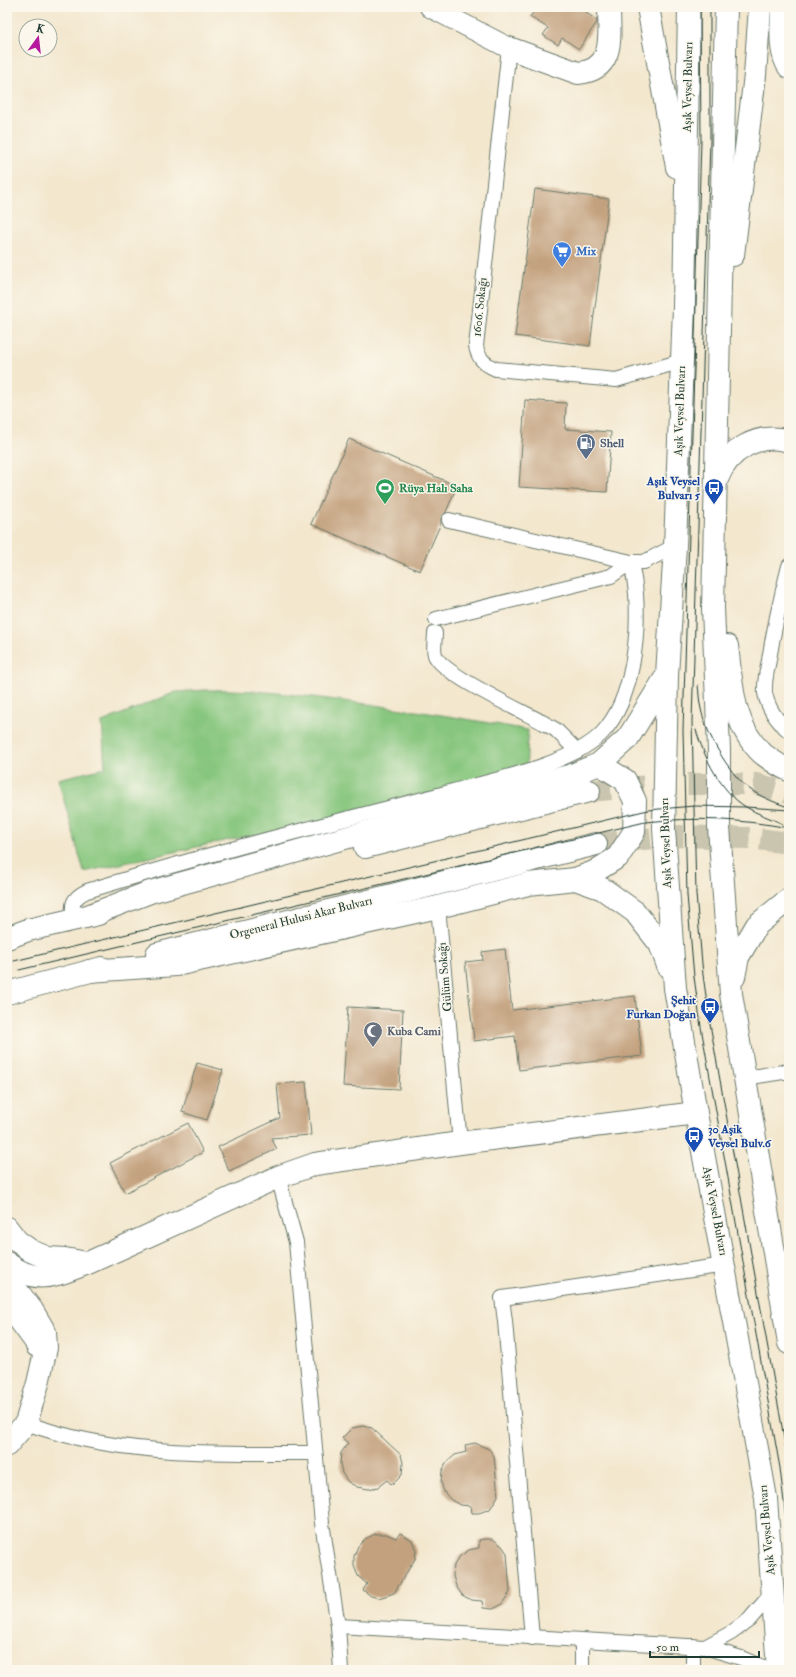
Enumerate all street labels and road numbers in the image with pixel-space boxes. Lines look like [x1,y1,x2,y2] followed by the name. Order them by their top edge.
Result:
[680,42,696,133] street label: Aşık Veysel Bulvarı
[469,277,491,337] street label: 1606. Sokağı
[671,365,689,458] street label: Aşık Veysel Bulvarı
[657,797,675,890] street label: Aşık Veysel Bulvarı
[228,893,374,943] street label: Orgeneral Hulusi Akar Bulvarı
[435,942,455,1012] street label: Gülüm Sokağı
[699,1164,731,1257] street label: Aşık Veysel Bulvarı
[756,1484,779,1577] street label: Aşık Veysel Bulvarı

